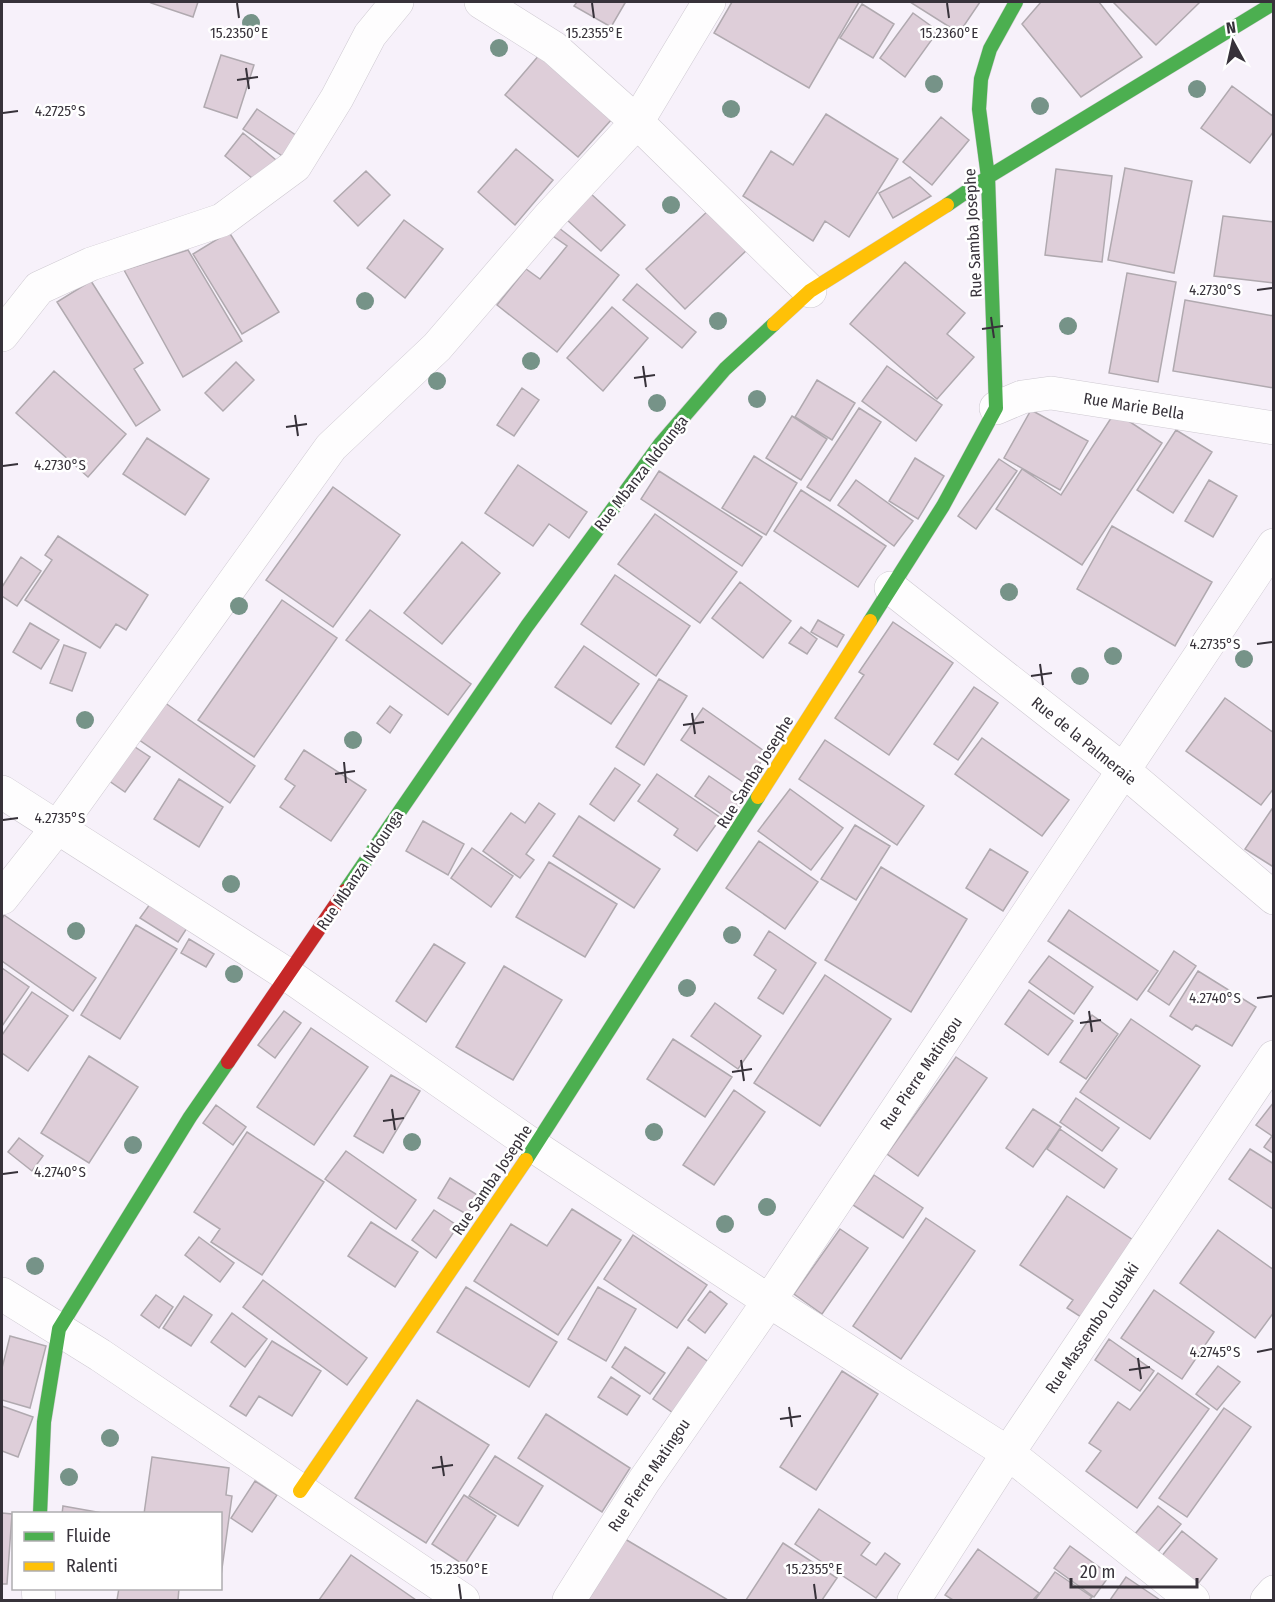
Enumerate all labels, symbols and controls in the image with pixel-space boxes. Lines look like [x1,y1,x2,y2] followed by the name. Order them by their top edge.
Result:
[1203,12,1263,72] north arrow
[1225,18,1237,38] text: N
[210,24,268,42] text: 15.2350°E
[566,24,622,42] text: 15.2355°E
[920,24,978,42] text: 15.2360°E
[35,102,85,120] text: 4.2725°S
[960,168,986,298] street label: Rue Samba Josephe
[1189,281,1241,299] text: 4.2730°S
[1082,389,1186,423] street label: Rue Marie Bella
[590,411,692,534] street label: Rue Mbanza Ndounga
[34,456,86,474] text: 4.2730°S
[1190,635,1240,653] text: 4.2735°S
[1028,693,1140,789] street label: Rue de la Palmeraie
[713,712,797,832] street label: Rue Samba Josephe
[313,806,407,934] street label: Rue Mbanza Ndounga
[35,809,85,827] text: 4.2735°S
[1189,989,1241,1007] text: 4.2740°S
[876,1013,966,1133] street label: Rue Pierre Matingou
[448,1121,536,1239] street label: Rue Samba Josephe
[34,1163,86,1181] text: 4.2740°S
[1041,1259,1143,1397] street label: Rue Massembo Loubaki
[1190,1343,1240,1361] text: 4.2745°S
[604,1415,694,1535] street label: Rue Pierre Matingou
[12,1512,222,1590] legend
[66,1525,111,1547] text: Fluide
[1071,1551,1197,1589] scale bar
[66,1555,118,1577] text: Ralenti
[430,1560,488,1578] text: 15.2350°E
[786,1560,842,1578] text: 15.2355°E
[1080,1561,1115,1583] text: 20 m

